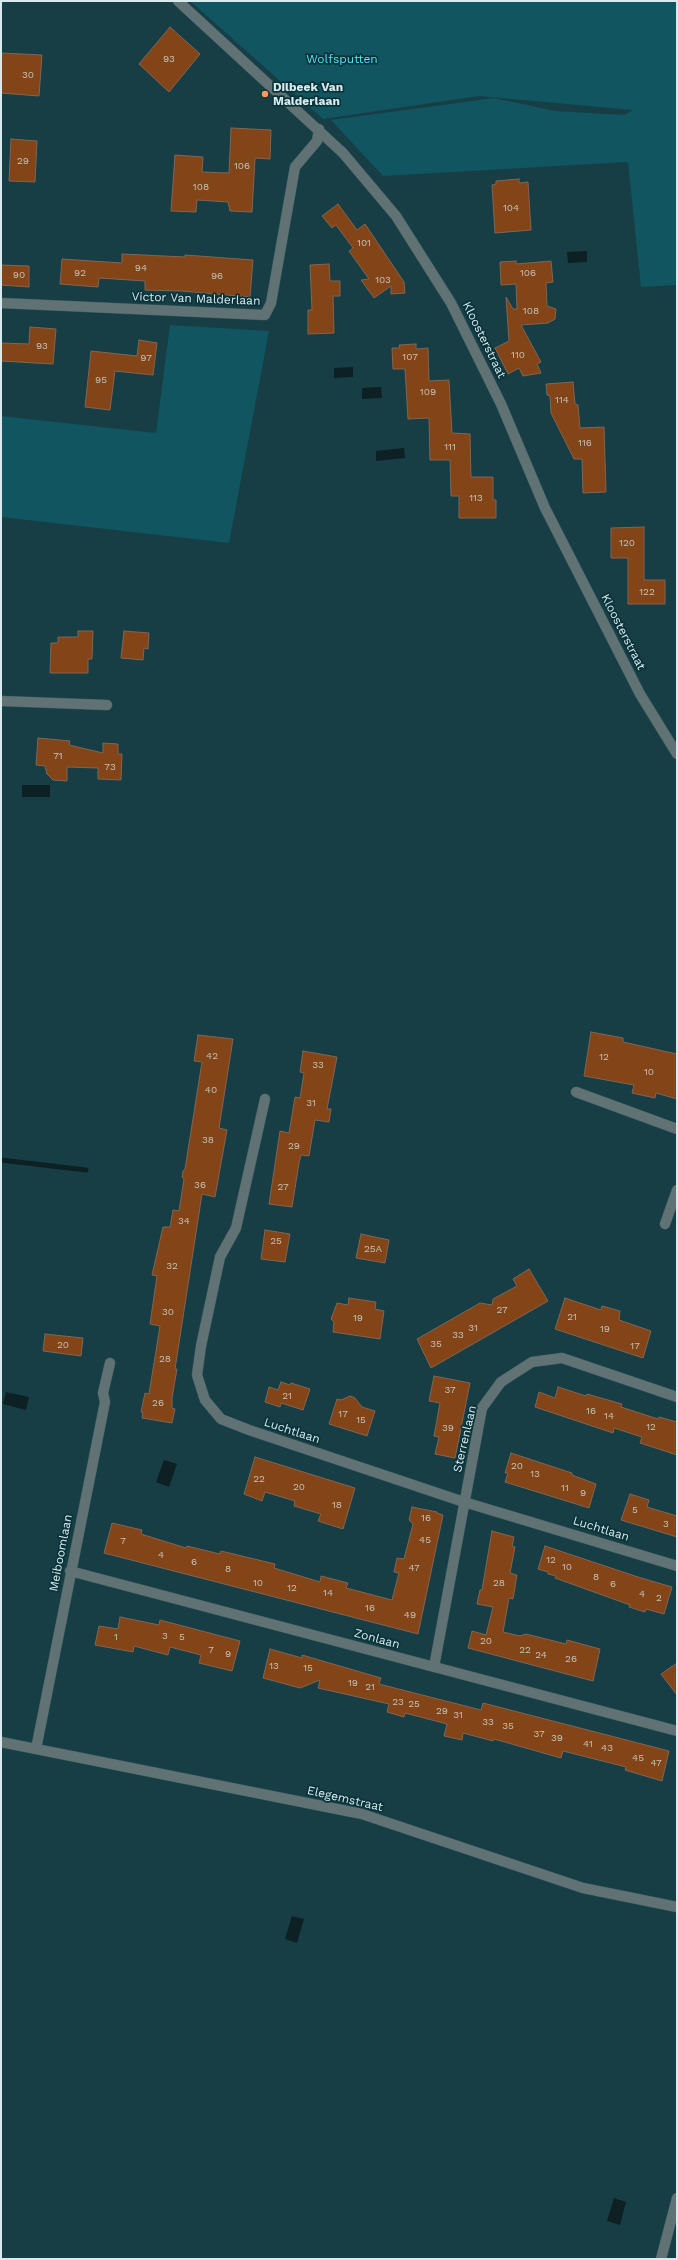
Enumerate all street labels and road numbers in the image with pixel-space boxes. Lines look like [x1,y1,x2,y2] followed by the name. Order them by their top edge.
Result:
[131,290,261,308] street label: Victor Van Malderlaan
[459,299,509,381] street label: Kloosterstraat
[598,592,648,672] street label: Kloosterstraat
[450,1404,480,1474] street label: Sterrenlaan
[262,1415,322,1447] street label: Luchtlaan
[46,1513,76,1593] street label: Meiboomlaan
[571,1514,631,1544] street label: Luchtlaan
[353,1626,401,1652] street label: Zonlaan
[306,1783,384,1815] street label: Elegemstraat

